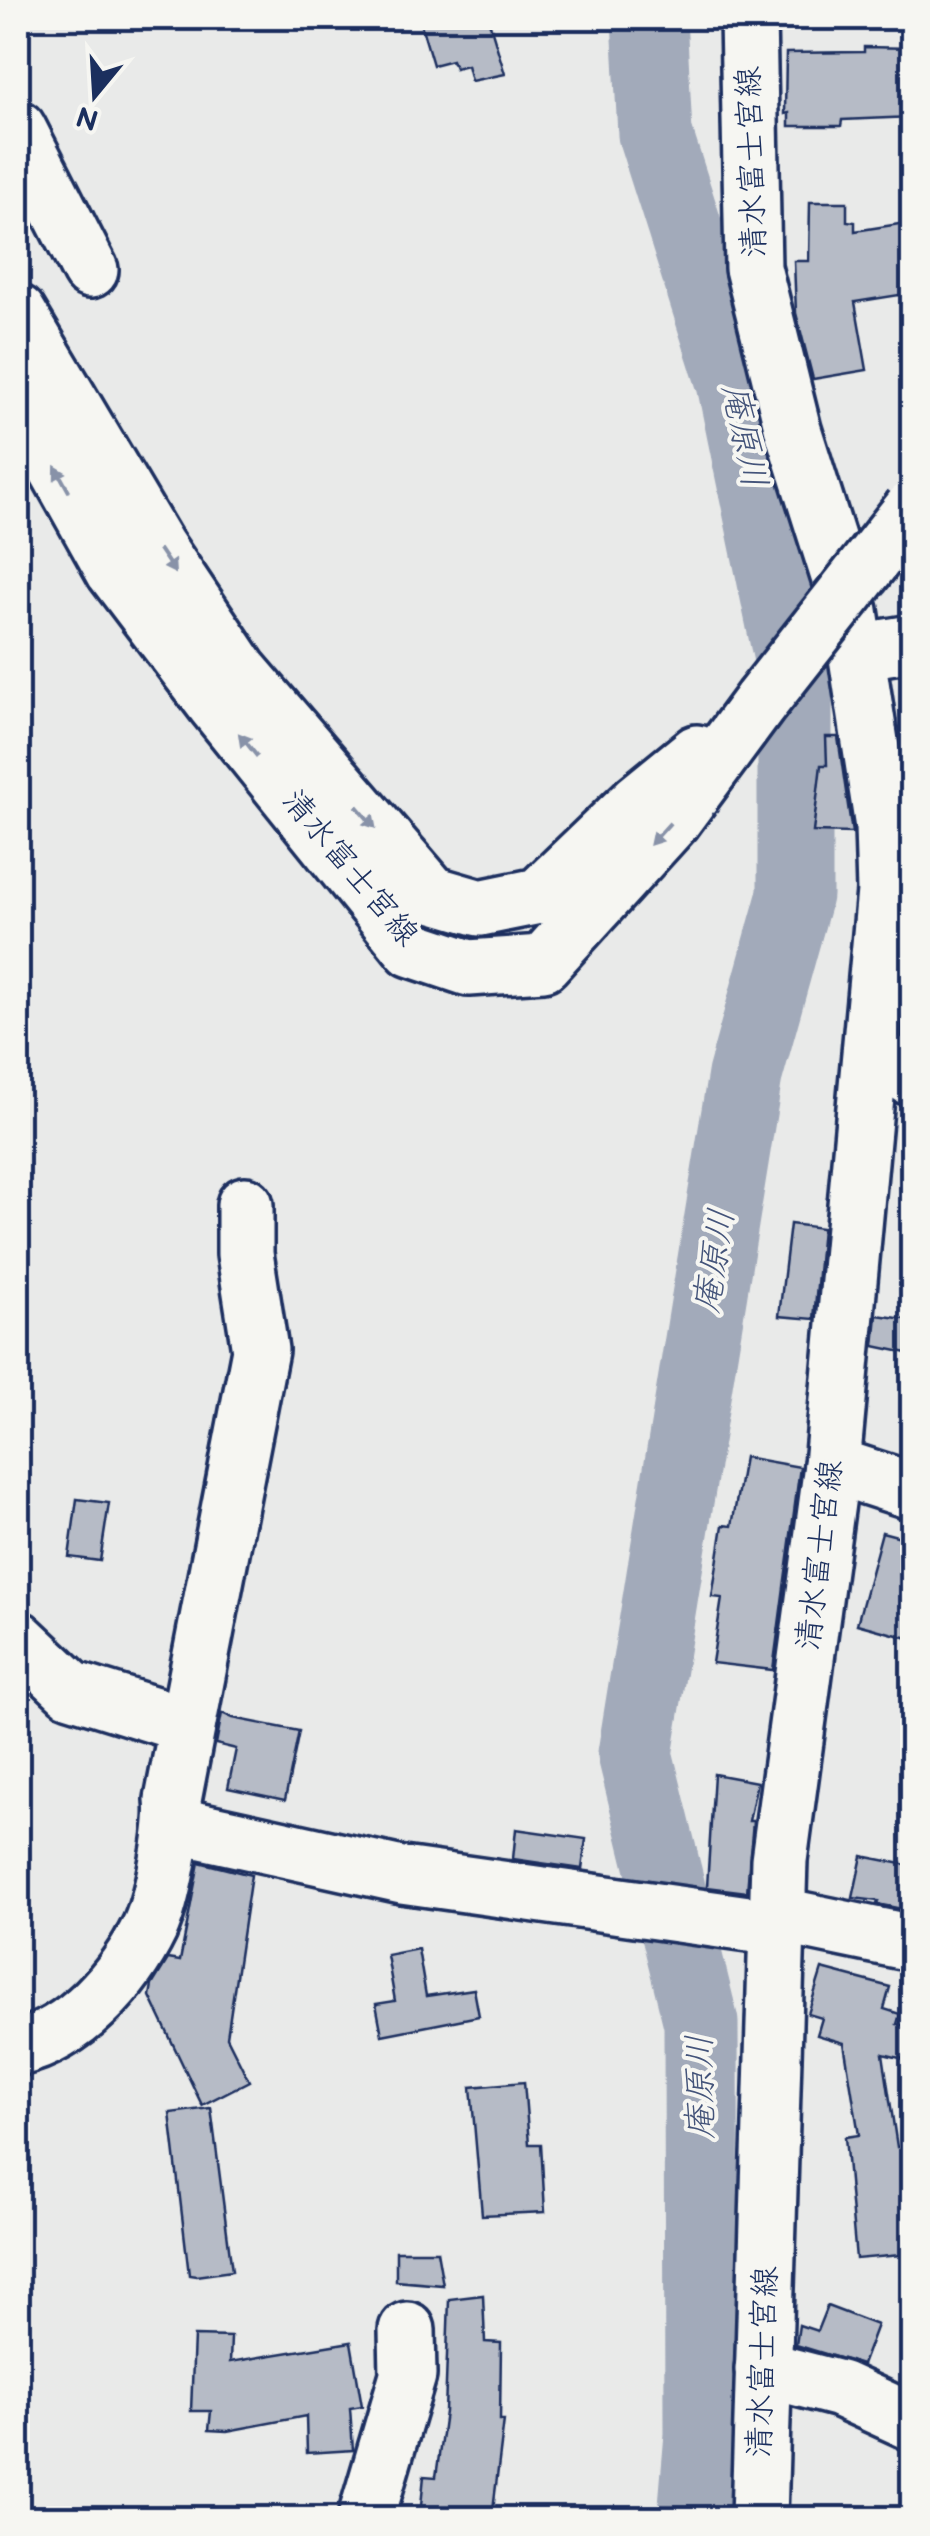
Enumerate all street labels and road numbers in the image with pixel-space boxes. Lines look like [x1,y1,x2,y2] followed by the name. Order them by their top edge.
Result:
[729,65,775,259] street label: 清水富士宮線
[273,782,427,954] street label: 清水富士宮線
[789,1457,851,1653] street label: 清水富士宮線
[740,2265,786,2459] street label: 清水富士宮線

